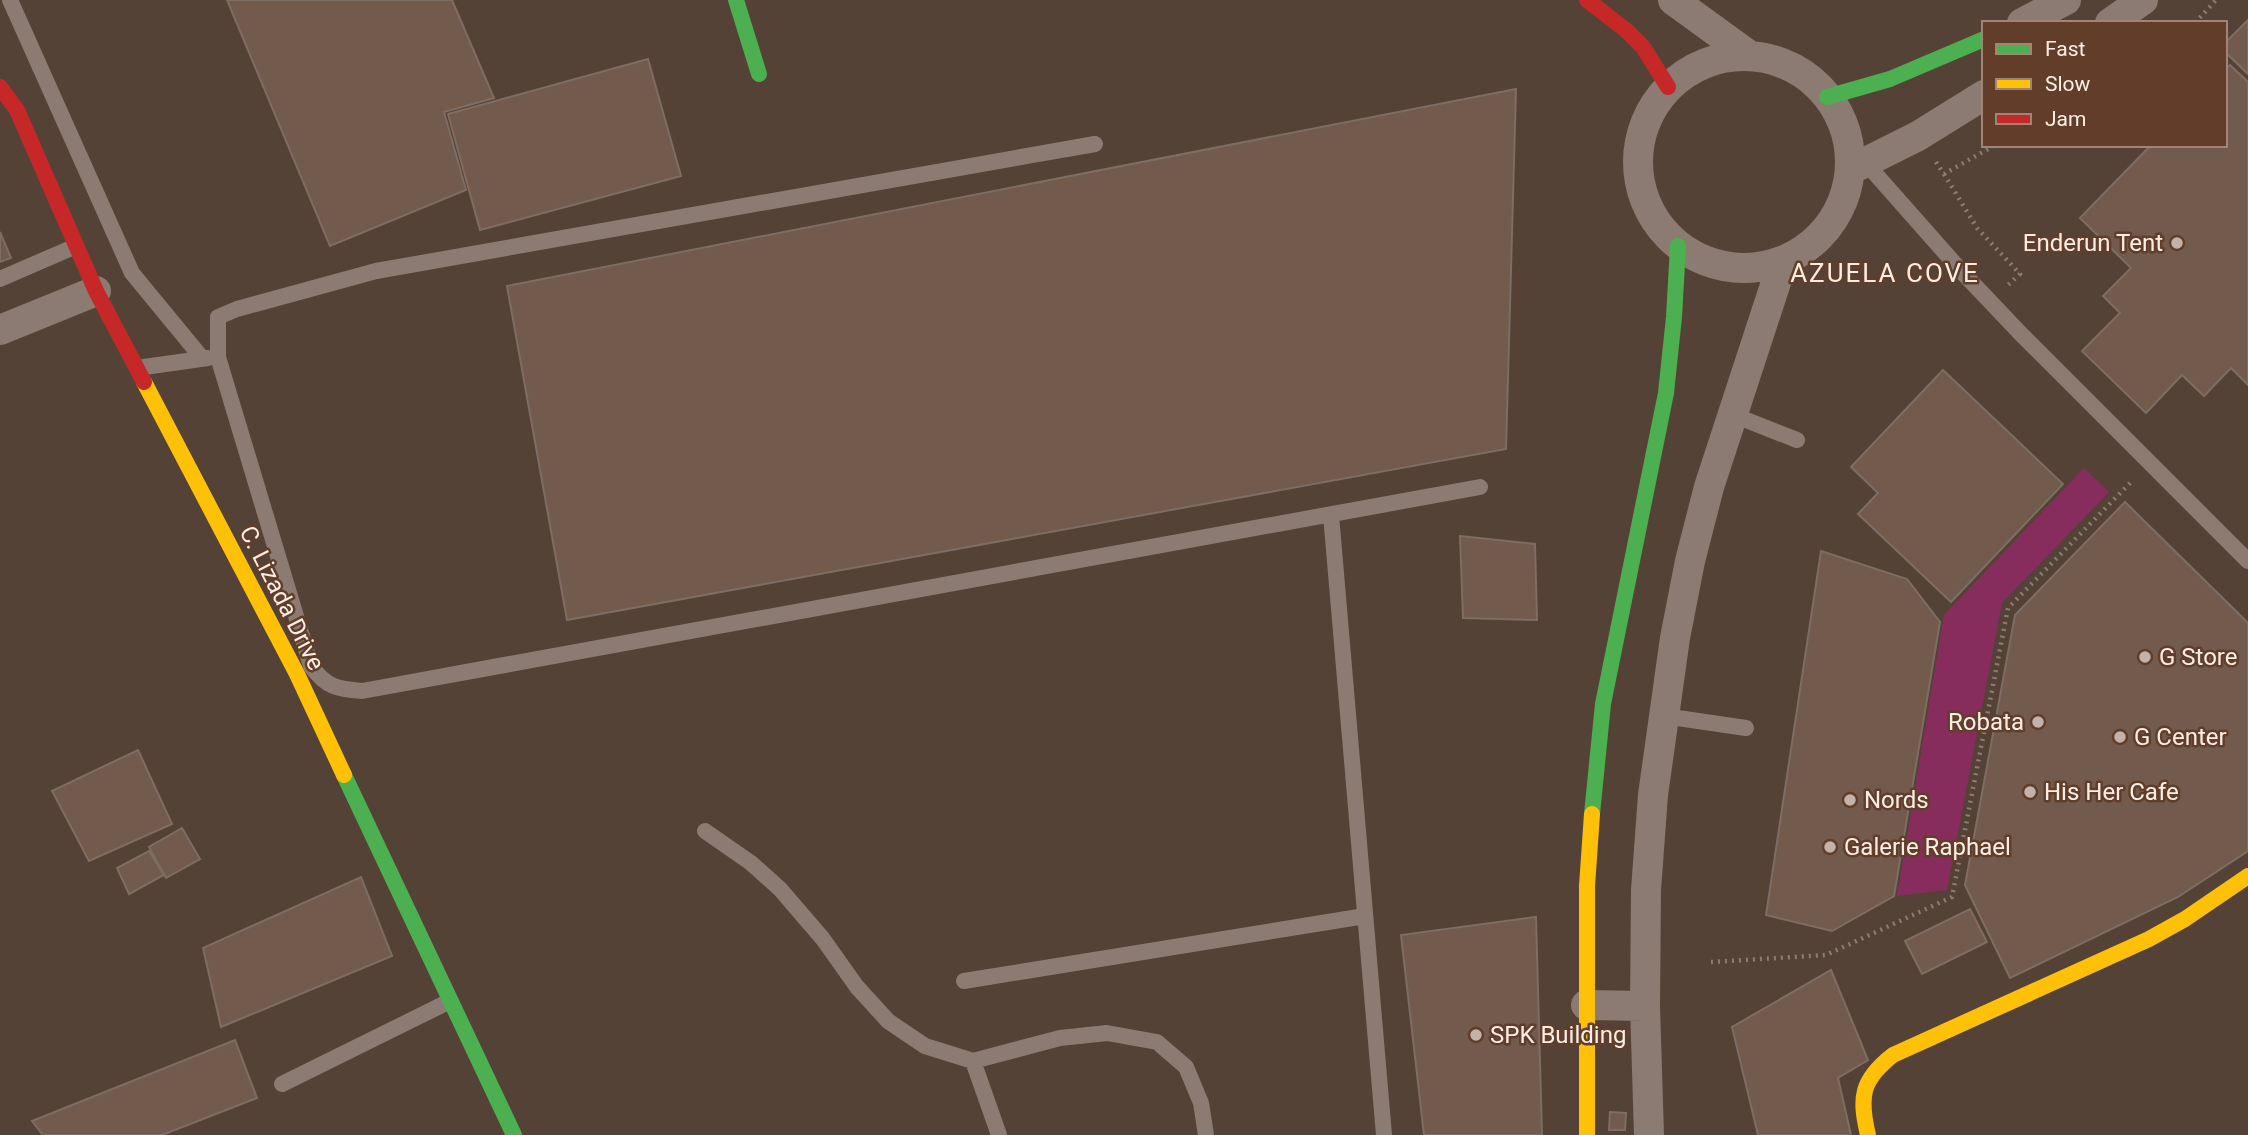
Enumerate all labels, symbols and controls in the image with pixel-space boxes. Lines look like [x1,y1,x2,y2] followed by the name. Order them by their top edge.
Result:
[1982,21,2227,147] legend
[2045,37,2086,61] text: Fast
[2045,72,2091,96] text: Slow
[2045,107,2086,131] text: Jam
[2023,229,2163,257] place label: Enderun Tent
[2169,235,2185,251] marker: Enderun Tent
[1790,258,1980,288] district label: AZUELA COVE
[234,521,330,675] street label: C. Lizada Drive
[2159,643,2238,671] place label: G Store
[2137,649,2153,665] marker: G Store
[1948,708,2024,736] place label: Robata
[2030,714,2046,730] marker: Robata
[2134,723,2227,751] place label: G Center
[2112,729,2128,745] marker: G Center
[2044,778,2179,806] place label: His Her Cafe
[2022,784,2038,800] marker: His Her Cafe
[1864,786,1929,814] place label: Nords
[1842,792,1858,808] marker: Nords
[1844,833,2011,861] place label: Galerie Raphael
[1822,839,1838,855] marker: Galerie Raphael
[1490,1021,1626,1049] place label: SPK Building
[1468,1027,1484,1043] marker: SPK Building

